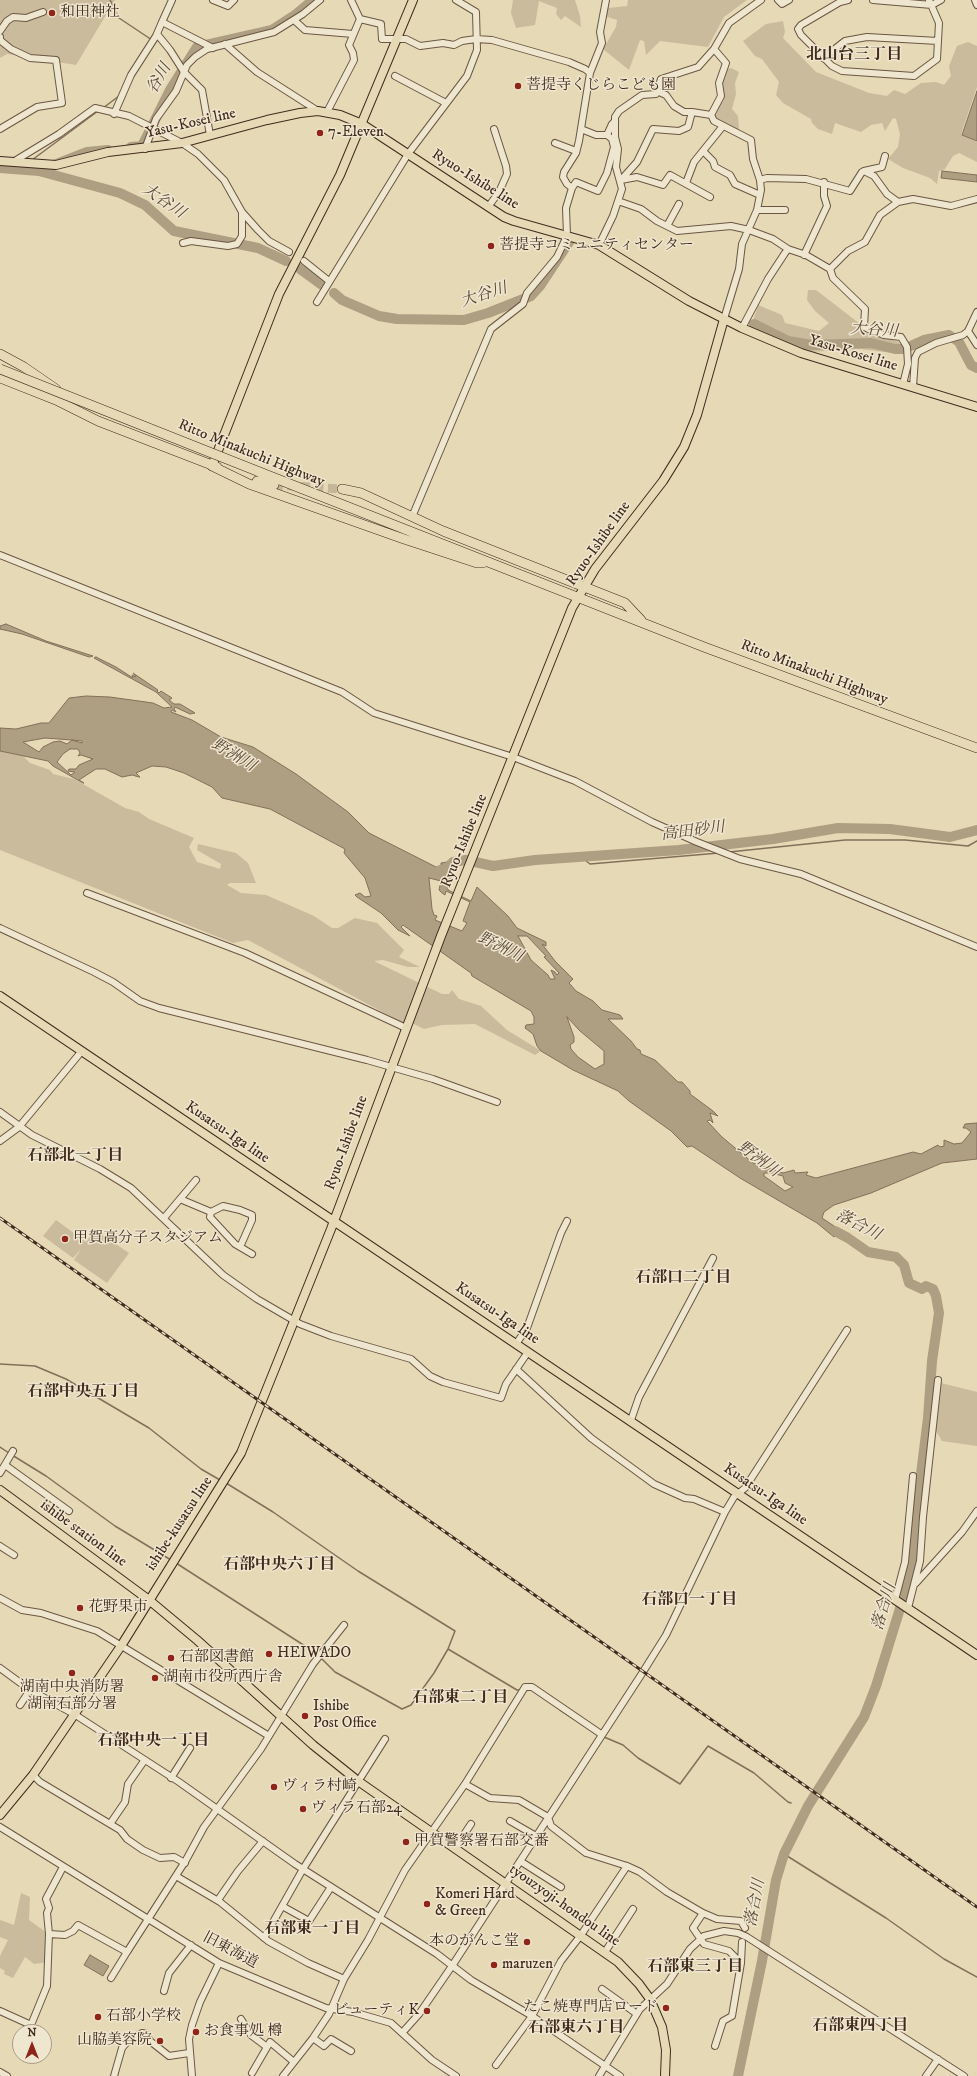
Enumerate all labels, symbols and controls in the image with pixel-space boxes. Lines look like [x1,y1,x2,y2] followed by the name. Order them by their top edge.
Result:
[60,4,120,22] place label: 和田神社
[47,8,57,18] marker: 和田神社
[806,46,902,66] district label: 北山台三丁目
[144,60,176,98] water label: 谷川
[526,77,676,95] place label: 菩提寺くじらこども園
[513,81,523,91] marker: 菩提寺くじらこども園
[144,105,238,143] street label: Yasu-Kosei line
[328,124,384,142] place label: 7-Eleven
[315,128,325,138] marker: 7-Eleven
[428,146,522,214] street label: Ryuo-Ishibe line
[138,181,188,223] water label: 大谷川
[499,237,694,255] place label: 菩提寺コミュニティセンター
[486,241,496,251] marker: 菩提寺コミュニティセンター
[458,279,510,313] water label: 大谷川
[849,320,899,342] water label: 大谷川
[807,332,899,376] street label: Yasu-Kosei line
[175,416,327,492] street label: Ritto Minakuchi Highway
[563,498,635,590] street label: Ryuo-Ishibe line
[738,637,890,709] street label: Ritto Minakuchi Highway
[207,735,259,777] water label: 野洲川
[438,792,492,890] street label: Ryuo-Ishibe line
[660,819,726,845] water label: 高田砂川
[474,929,526,967] water label: 野洲川
[322,1093,372,1193] street label: Ryuo-Ishibe line
[182,1098,272,1168] street label: Kusatsu-Iga line
[733,1138,783,1182] water label: 野洲川
[27,1147,123,1167] district label: 石部北一丁目
[832,1207,884,1245] water label: 落合川
[73,1230,223,1248] place label: 甲賀高分子スタジアム
[60,1234,70,1244] marker: 甲賀高分子スタジアム
[635,1269,731,1289] district label: 石部口二丁目
[452,1279,542,1349] street label: Kusatsu-Iga line
[27,1383,139,1403] district label: 石部中央五丁目
[720,1460,810,1530] street label: Kusatsu-Iga line
[143,1474,217,1574] street label: ishibe-kusatsu line
[36,1497,130,1571] street label: ishibe station line
[223,1556,335,1576] district label: 石部中央六丁目
[869,1581,901,1633] water label: 落合川
[641,1591,737,1611] district label: 石部口一丁目
[88,1599,148,1617] place label: 花野果市
[75,1603,85,1613] marker: 花野果市
[277,1645,351,1663] place label: HEIWADO
[179,1649,254,1667] place label: 石部図書館
[264,1649,274,1659] marker: HEIWADO
[166,1653,176,1663] marker: 石部図書館
[67,1668,77,1678] marker: 湖南中央消防署 湖南石部分署
[163,1669,283,1687] place label: 湖南市役所西庁舎
[150,1673,160,1683] marker: 湖南市役所西庁舎
[20,1679,124,1714] place label: 湖南中央消防署 湖南石部分署
[412,1689,508,1709] district label: 石部東二丁目
[313,1698,377,1733] place label: Ishibe Post Office
[300,1711,310,1721] marker: Ishibe Post Office
[97,1732,209,1752] district label: 石部中央一丁目
[282,1778,357,1796] place label: ヴィラ村崎
[269,1782,279,1792] marker: ヴィラ村崎
[311,1800,402,1818] place label: ヴィラ石部24
[298,1804,308,1814] marker: ヴィラ石部24
[414,1833,549,1851] place label: 甲賀警察署石部交番
[401,1837,411,1847] marker: 甲賀警察署石部交番
[505,1861,623,1951] street label: tyouzyoji-hondou line
[742,1878,770,1928] water label: 落合川
[435,1886,515,1921] place label: Komeri Hard & Green
[422,1899,432,1909] marker: Komeri Hard & Green
[264,1920,360,1940] district label: 石部東一丁目
[199,1929,261,1973] street label: 旧東海道
[429,1933,519,1951] place label: 本のがんこ堂
[522,1937,532,1947] marker: 本のがんこ堂
[502,1956,553,1974] place label: maruzen
[647,1958,743,1978] district label: 石部東三丁目
[489,1960,499,1970] marker: maruzen
[523,1999,658,2017] place label: たこ焼専門店ロード
[333,2002,419,2020] place label: ビューティK
[661,2003,671,2013] marker: たこ焼専門店ロード
[422,2006,432,2016] marker: ビューティK
[106,2008,181,2026] place label: 石部小学校
[93,2012,103,2022] marker: 石部小学校
[812,2017,908,2037] district label: 石部東四丁目
[528,2019,624,2039] district label: 石部東六丁目
[204,2023,282,2041] place label: お食事処 樽
[12,2024,52,2064] north arrow
[27,2026,37,2040] text: N
[191,2027,201,2037] marker: お食事処 樽
[77,2032,152,2050] place label: 山脇美容院
[155,2036,165,2046] marker: 山脇美容院

